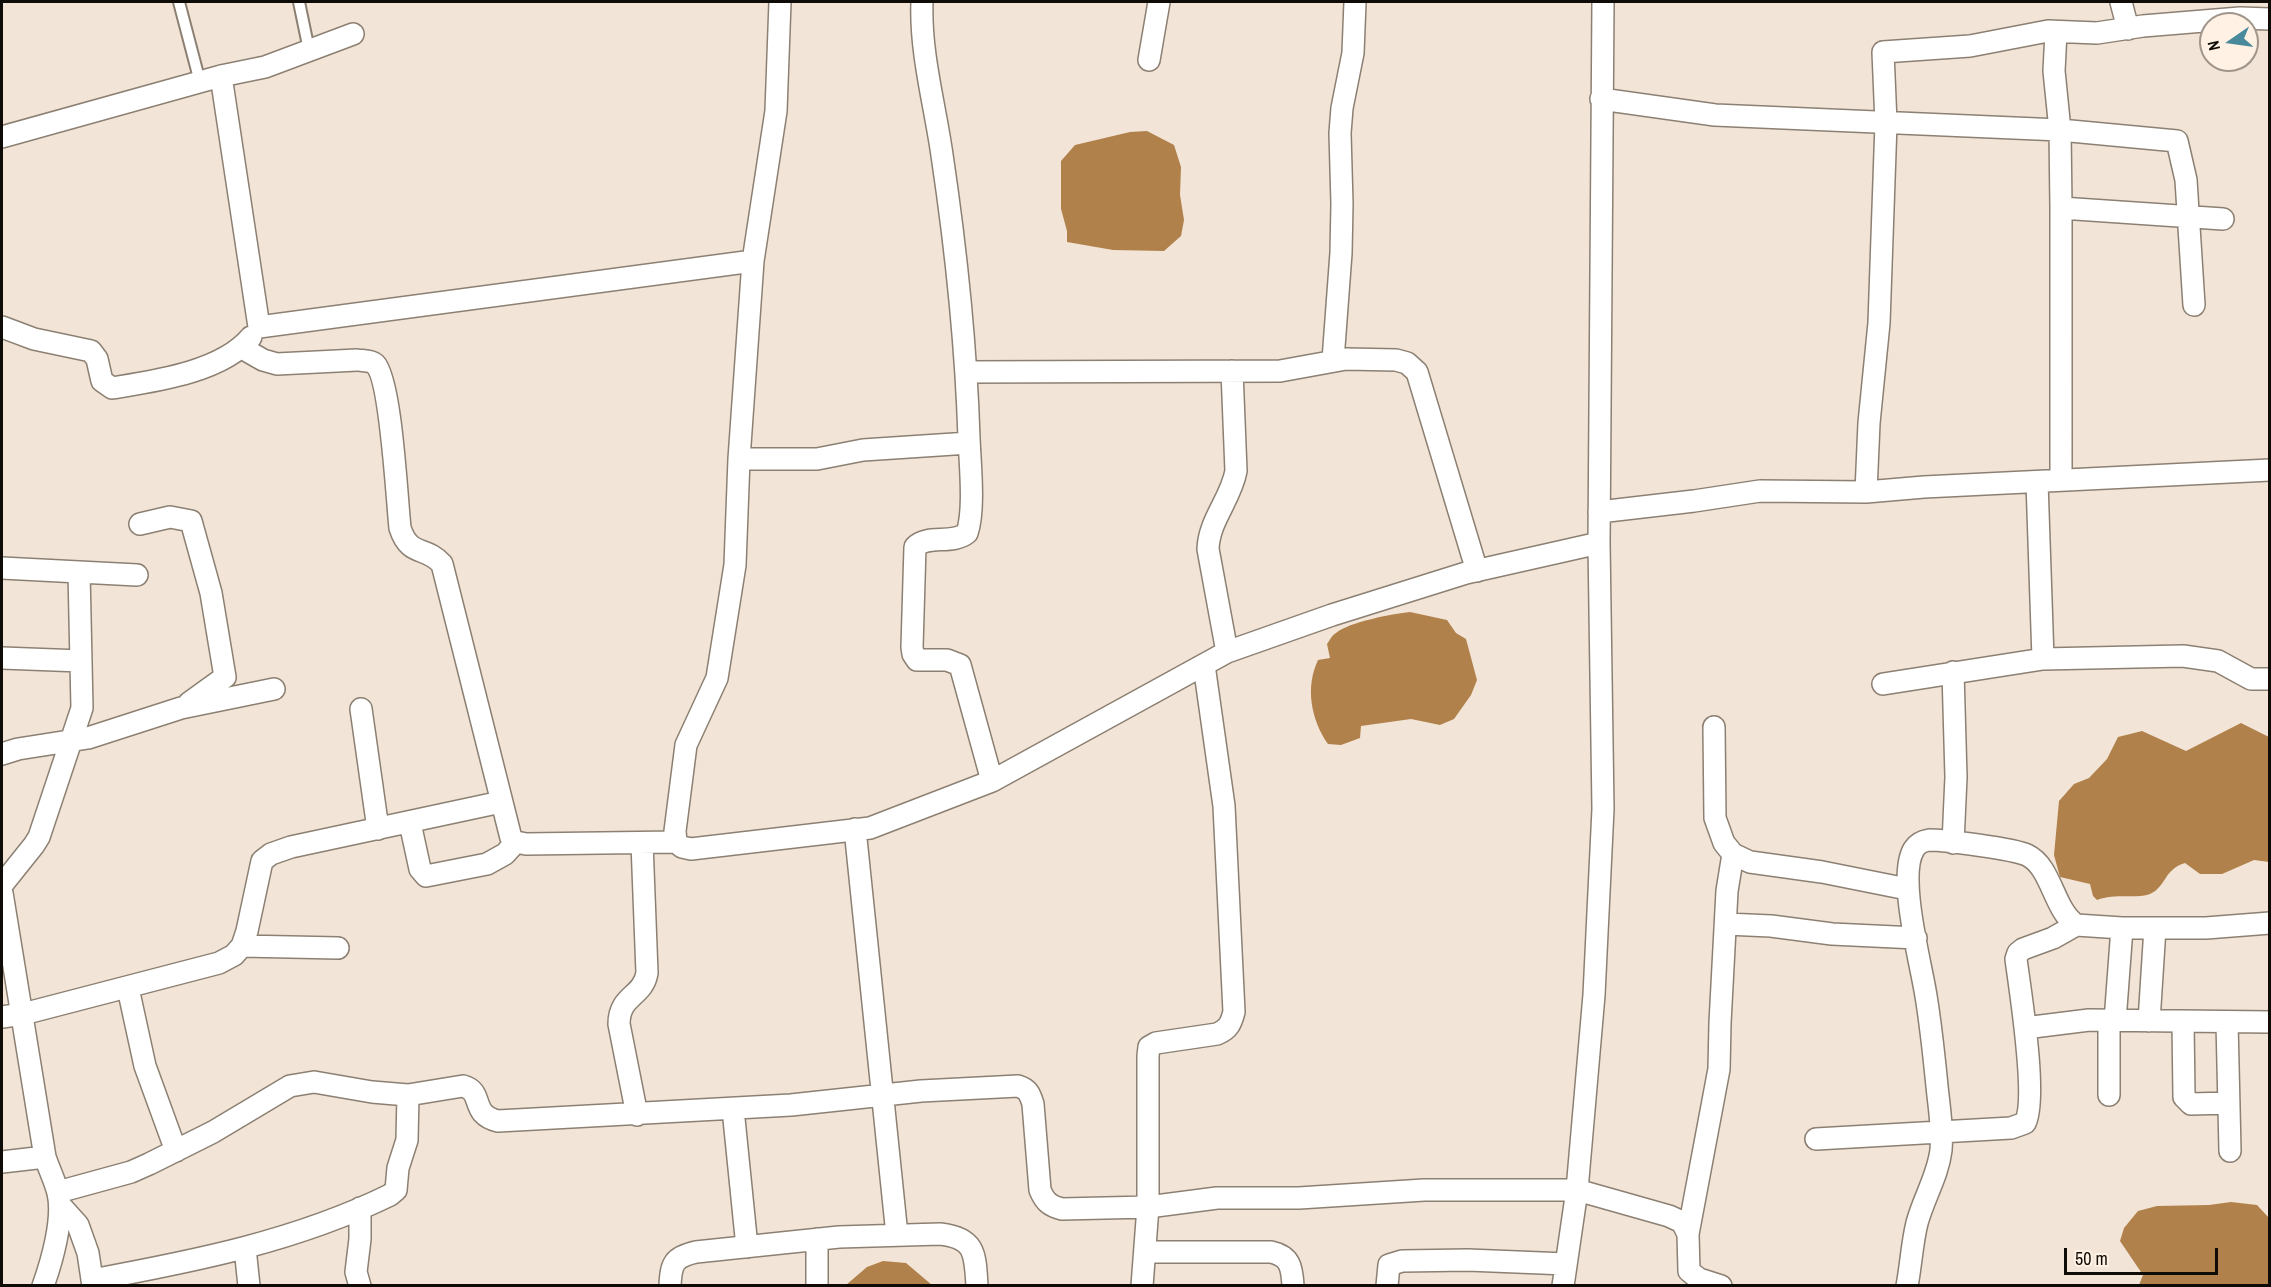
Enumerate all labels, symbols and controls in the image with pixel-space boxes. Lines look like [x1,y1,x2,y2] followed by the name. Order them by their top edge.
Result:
[2199,12,2259,72] north arrow
[2202,39,2225,53] text: N
[2067,1236,2222,1274] scale bar
[2075,1246,2108,1271] text: 50 m

